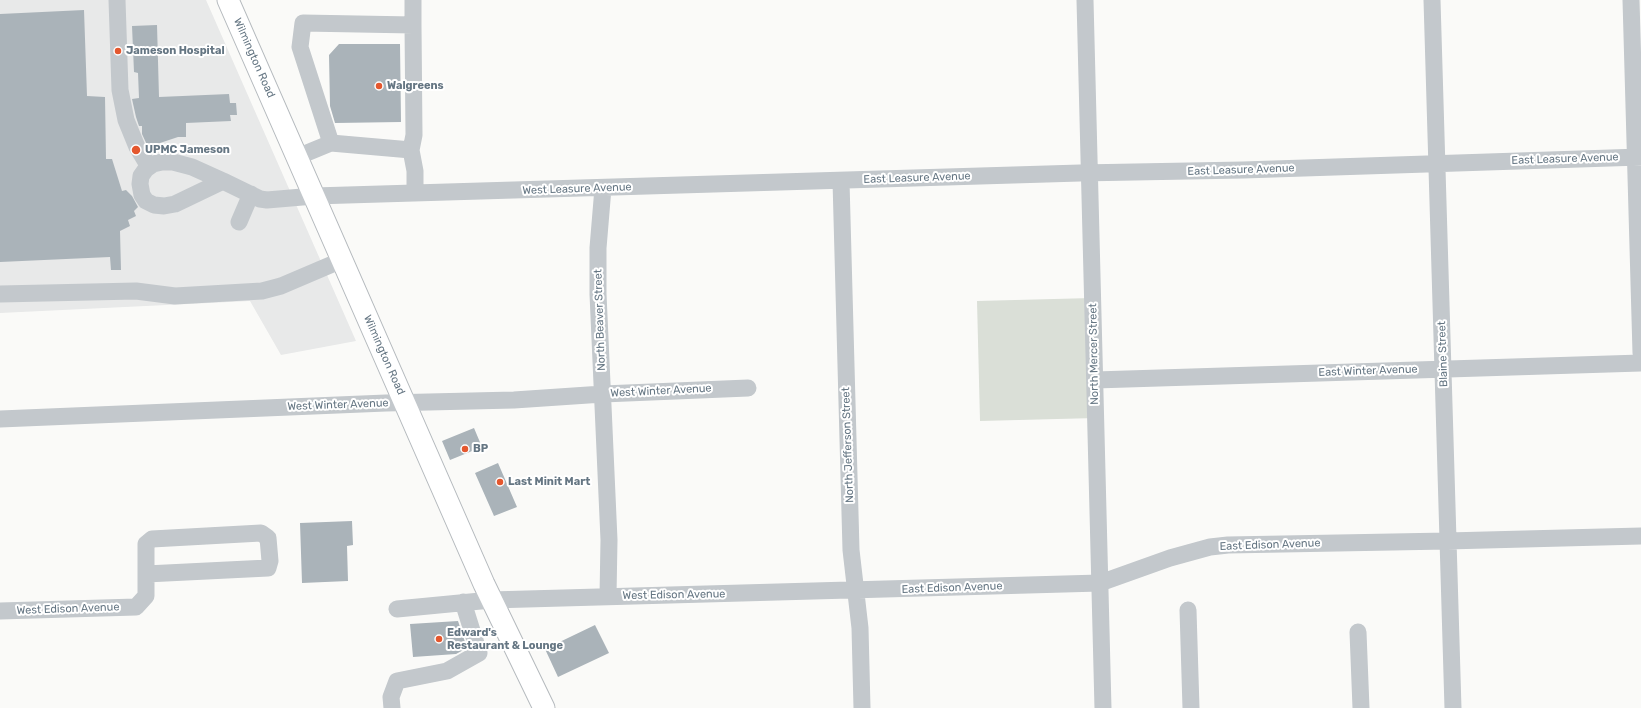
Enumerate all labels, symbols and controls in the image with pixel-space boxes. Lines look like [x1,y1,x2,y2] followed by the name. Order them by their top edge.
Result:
[231,16,277,100] street label: Wilmington Road
[126,44,225,58] place label: Jameson Hospital
[113,46,123,56] marker: Jameson Hospital
[387,79,444,93] place label: Walgreens
[374,81,384,91] marker: Walgreens
[145,143,230,157] place label: UPMC Jameson
[130,144,142,156] marker: UPMC Jameson
[1511,151,1619,167] street label: East Leasure Avenue
[1187,162,1295,178] street label: East Leasure Avenue
[863,170,971,186] street label: East Leasure Avenue
[522,180,632,198] street label: West Leasure Avenue
[592,269,608,371] street label: North Beaver Street
[1087,303,1101,405] street label: North Mercer Street
[361,313,407,397] street label: Wilmington Road
[1435,321,1451,387] street label: Blaine Street
[1318,363,1418,379] street label: East Winter Avenue
[610,382,712,400] street label: West Winter Avenue
[839,387,857,503] street label: North Jefferson Street
[287,397,389,413] street label: West Winter Avenue
[473,442,488,456] place label: BP
[460,444,470,454] marker: BP
[508,475,590,489] place label: Last Minit Mart
[495,477,505,487] marker: Last Minit Mart
[1219,537,1321,553] street label: East Edison Avenue
[901,580,1003,596] street label: East Edison Avenue
[622,588,726,602] street label: West Edison Avenue
[16,601,120,617] street label: West Edison Avenue
[447,626,563,652] place label: Edward's Restaurant & Lounge
[434,634,444,644] marker: Edward's Restaurant & Lounge

